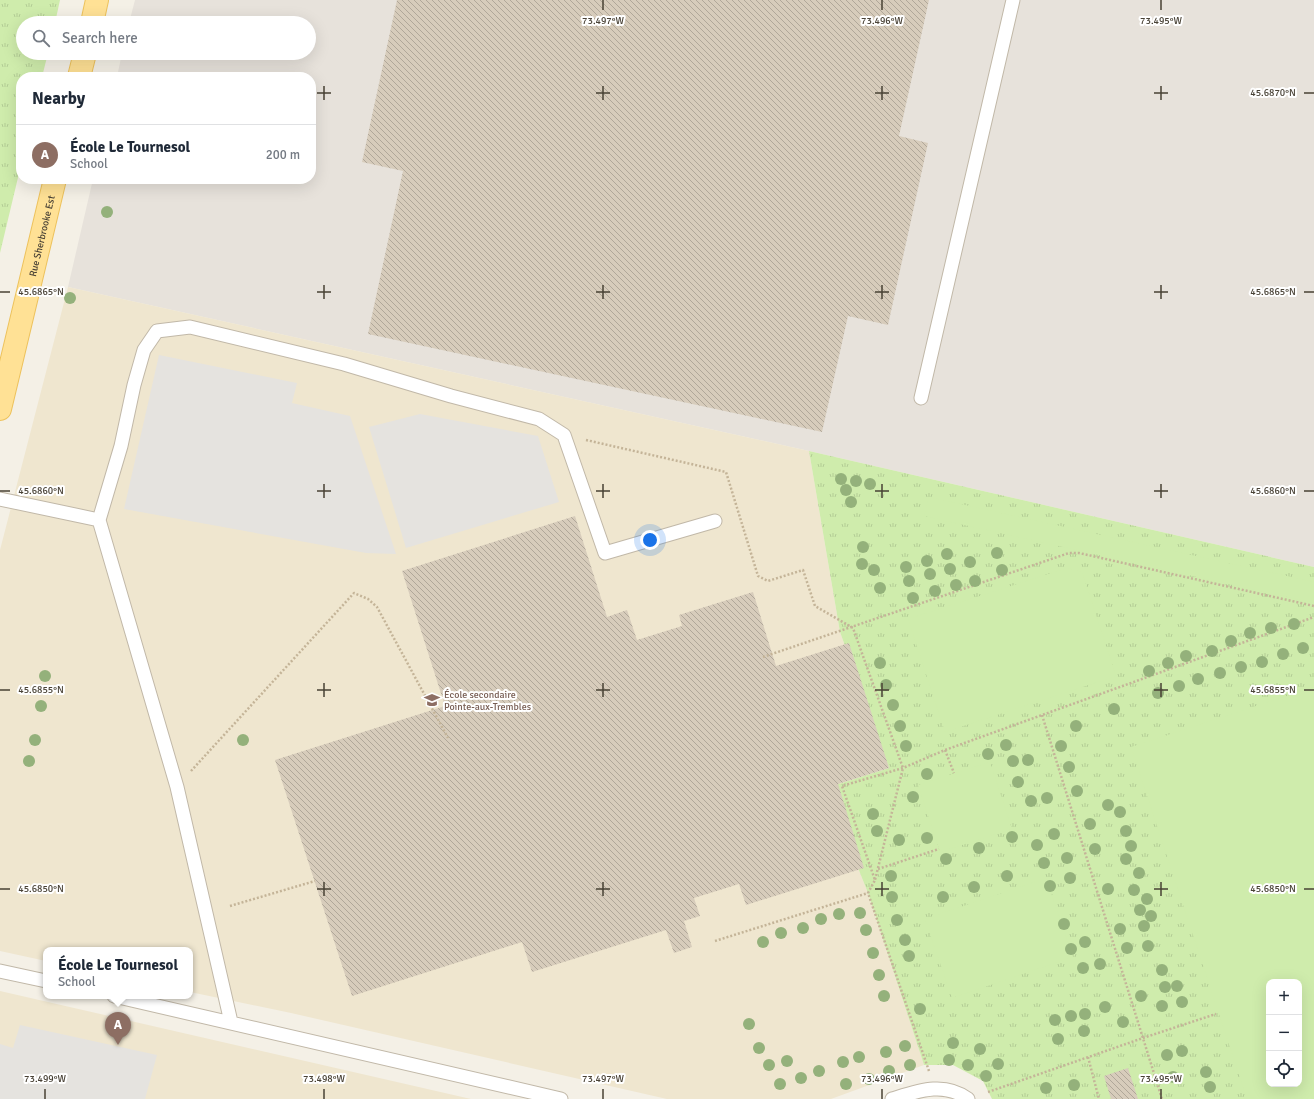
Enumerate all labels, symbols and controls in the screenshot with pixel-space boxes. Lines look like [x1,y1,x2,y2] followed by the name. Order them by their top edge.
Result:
[582,15,624,27] text: 73.497°W
[861,15,903,27] text: 73.496°W
[1140,15,1182,27] text: 73.495°W
[16,16,316,60] search box
[30,27,52,49] icon: search
[62,29,138,47] text: Search here
[1250,87,1296,99] text: 45.6870°N
[32,88,85,109] text: Nearby
[70,138,190,156] text: École Le Tournesol
[41,147,49,163] text: A
[266,147,300,163] text: 200 m
[70,156,108,172] text: School
[27,194,58,278] street label: Rue Sherbrooke Est
[18,286,64,298] text: 45.6865°N
[1250,286,1296,298] text: 45.6865°N
[18,485,64,497] text: 45.6860°N
[1250,485,1296,497] text: 45.6860°N
[640,530,660,550] your location
[18,684,64,696] text: 45.6855°N
[1250,684,1296,696] text: 45.6855°N
[444,688,532,713] place label: École secondaire Pointe-aux-Trembles
[423,691,441,709] school or university icon: École secondaire Pointe-aux-Trembles
[18,883,64,895] text: 45.6850°N
[1250,883,1296,895] text: 45.6850°N
[43,947,193,999] popup
[58,956,178,974] text: École Le Tournesol
[58,974,96,990] text: School
[1266,979,1302,1087] map controls
[1266,979,1302,1015] button: +
[105,1012,131,1045] pin: A
[1266,1015,1302,1051] button: −
[1266,1051,1302,1087] button: locate
[24,1073,66,1085] text: 73.499°W
[303,1073,345,1085] text: 73.498°W
[582,1073,624,1085] text: 73.497°W
[861,1073,903,1085] text: 73.496°W
[1140,1073,1182,1085] text: 73.495°W

